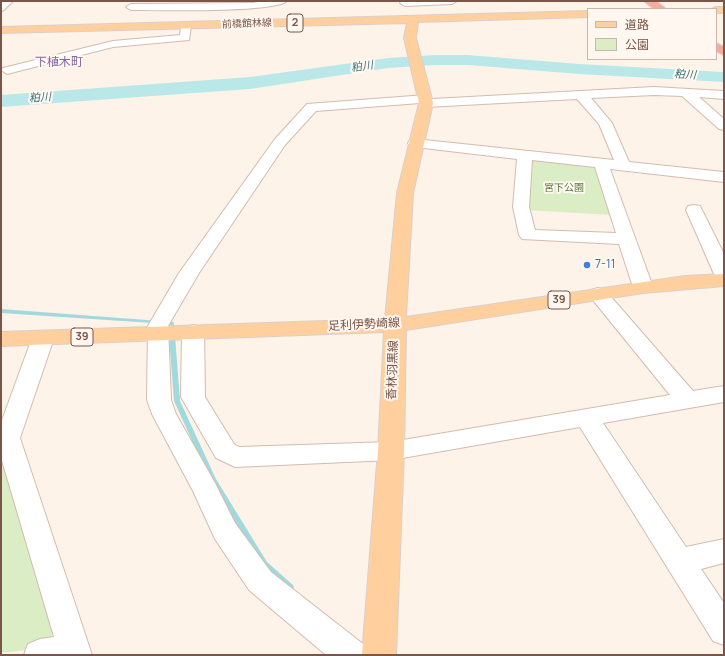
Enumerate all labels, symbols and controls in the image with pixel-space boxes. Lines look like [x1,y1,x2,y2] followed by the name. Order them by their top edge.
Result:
[587,8,717,60] legend
[287,14,303,32] road number: 2
[625,16,649,33] text: 道路
[222,17,272,31] street label: 前橋館林線
[625,36,649,53] text: 公園
[35,56,83,70] district label: 下植木町
[350,59,374,75] water label: 粕川
[674,68,696,82] water label: 粕川
[29,91,51,105] water label: 粕川
[544,182,584,194] park label: 宮下公園
[595,258,615,272] place label: 7-11
[582,260,592,270] marker: 7-11
[548,291,570,309] road number: 39
[328,316,400,334] street label: 足利伊勢崎線
[71,328,93,346] road number: 39
[385,340,401,400] street label: 香林羽黒線

